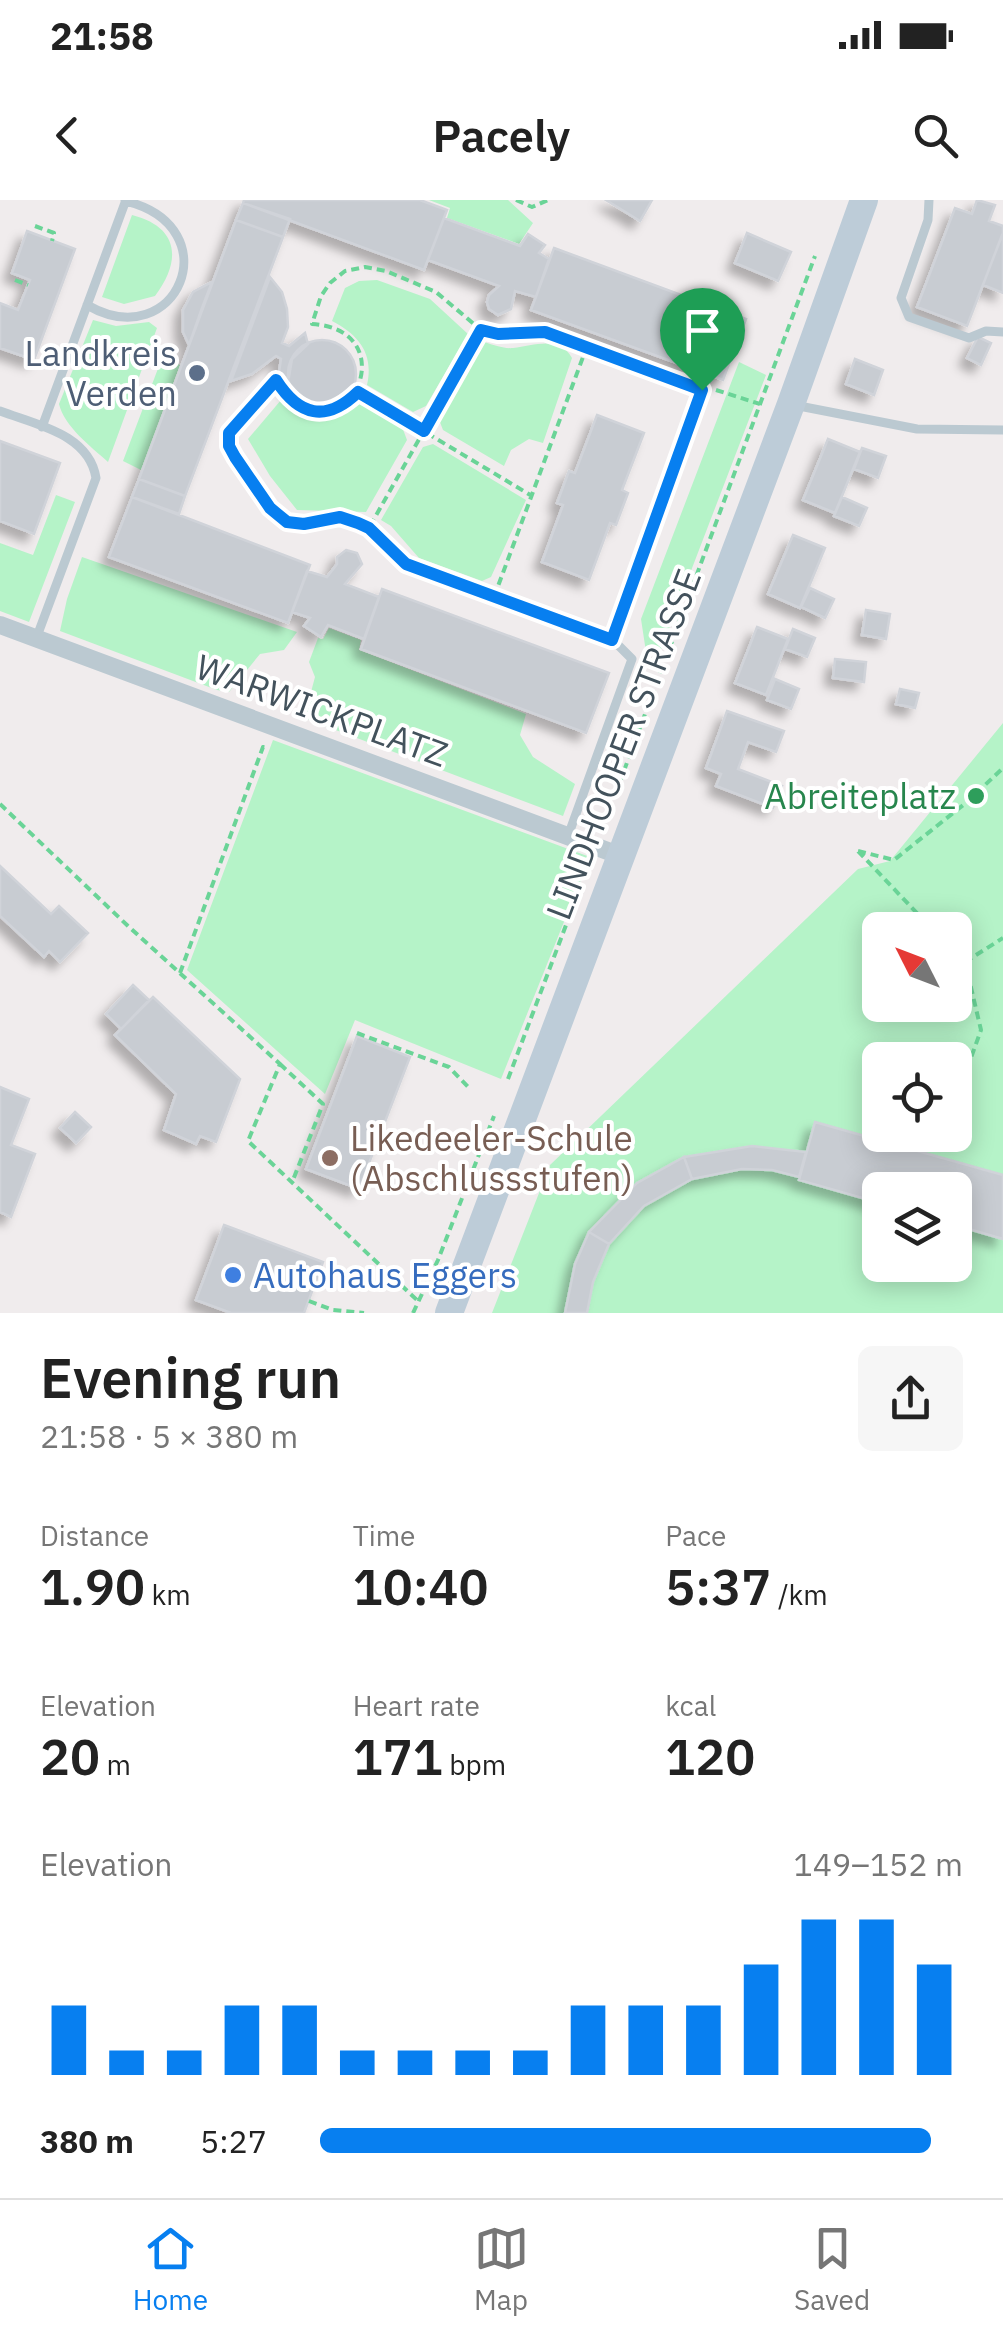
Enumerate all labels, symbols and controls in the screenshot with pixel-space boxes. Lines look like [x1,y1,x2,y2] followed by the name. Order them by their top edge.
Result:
[50,11,154,60] text: 21:58
[433,106,570,164] text: Pacely
[40,108,95,163] icon: back
[908,108,963,163] icon: search
[660,288,745,391] pin
[675,303,730,358] icon: arrive
[25,330,177,416] place label: Landkreis Verden
[186,362,208,384] marker: Landkreis Verden
[535,562,711,926] street label: LINDHOOPER STRASSE
[190,643,454,777] street label: WARWICKPLATZ
[764,773,956,819] place label: Abreiteplatz
[965,785,987,807] marker: Abreiteplatz
[862,912,972,1022] north arrow
[862,912,972,1282] map controls
[862,1042,972,1152] button: locate
[350,1115,633,1201] place label: Likedeeler-Schule (Abschlussstufen)
[319,1147,341,1169] marker: Likedeeler-Schule (Abschlussstufen)
[862,1172,972,1282] button: layers
[253,1252,517,1298] place label: Autohaus Eggers
[222,1264,244,1286] marker: Autohaus Eggers
[40,1342,341,1413] text: Evening run
[858,1346,963,1451] button: share
[40,1415,298,1457] text: 21:58 · 5 × 380 m
[40,1517,149,1554] text: Distance
[353,1517,416,1554] text: Time
[665,1517,726,1554] text: Pace
[40,1554,145,1619] text: 1.90
[353,1554,489,1619] text: 10:40
[665,1554,771,1619] text: 5:37
[145,1576,191,1613] text: km
[771,1576,828,1613] text: /km
[40,1687,156,1724] text: Elevation
[353,1687,480,1724] text: Heart rate
[665,1687,716,1724] text: kcal
[40,1724,100,1789] text: 20
[353,1724,443,1789] text: 171
[665,1724,755,1789] text: 120
[100,1746,131,1783] text: m
[443,1746,506,1783] text: bpm
[40,1843,173,1885] text: Elevation
[793,1843,963,1885] text: 149–152 m
[40,2120,134,2162] text: 380 m
[200,2120,267,2162] text: 5:27
[133,2221,208,2318] tab: Home
[474,2221,529,2318] tab: Map
[794,2221,870,2318] tab: Saved

